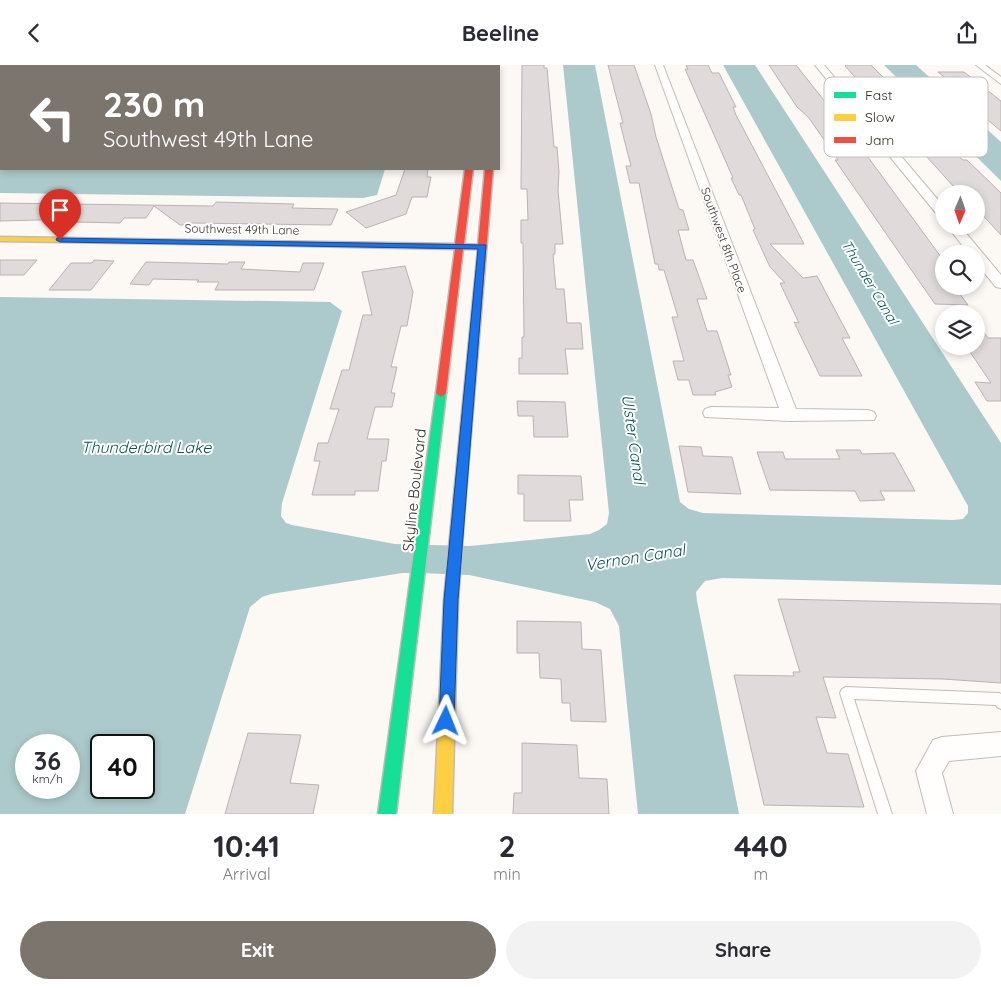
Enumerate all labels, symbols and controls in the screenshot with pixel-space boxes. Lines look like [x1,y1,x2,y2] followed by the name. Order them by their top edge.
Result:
[20,19,48,47] icon: back
[462,19,539,47] text: Beeline
[953,19,981,47] icon: share
[824,77,988,157] legend
[103,82,205,126] text: 230 m
[20,85,85,150] icon: left
[865,86,893,104] text: Fast
[865,108,895,126] text: Slow
[103,125,313,153] text: Southwest 49th Lane
[865,131,894,149] text: Jam
[698,185,750,295] street label: Southwest 8th Place
[935,185,985,235] north arrow
[935,185,985,355] map controls
[39,189,81,240] pin
[46,196,74,224] icon: arrive
[184,220,300,238] street label: Southwest 49th Lane
[838,236,903,329] water label: Thunder Canal
[935,245,985,295] button: search
[935,305,985,355] button: layers
[618,393,651,487] water label: Ulster Canal
[398,428,430,552] street label: Skyline Boulevard
[81,437,212,457] water label: Thunderbird Lake
[584,539,689,575] water label: Vernon Canal
[419,694,471,746] position arrow
[90,734,155,799] speed limit sign: 40
[34,745,61,776] text: 36
[32,771,63,786] text: km/h
[213,827,280,865] text: 10:41
[498,827,516,865] text: 2
[734,827,788,865] text: 440
[223,864,271,884] text: Arrival
[493,864,521,884] text: min
[754,864,768,884] text: m
[20,921,496,979] button: Exit
[506,921,981,979] button: Share

